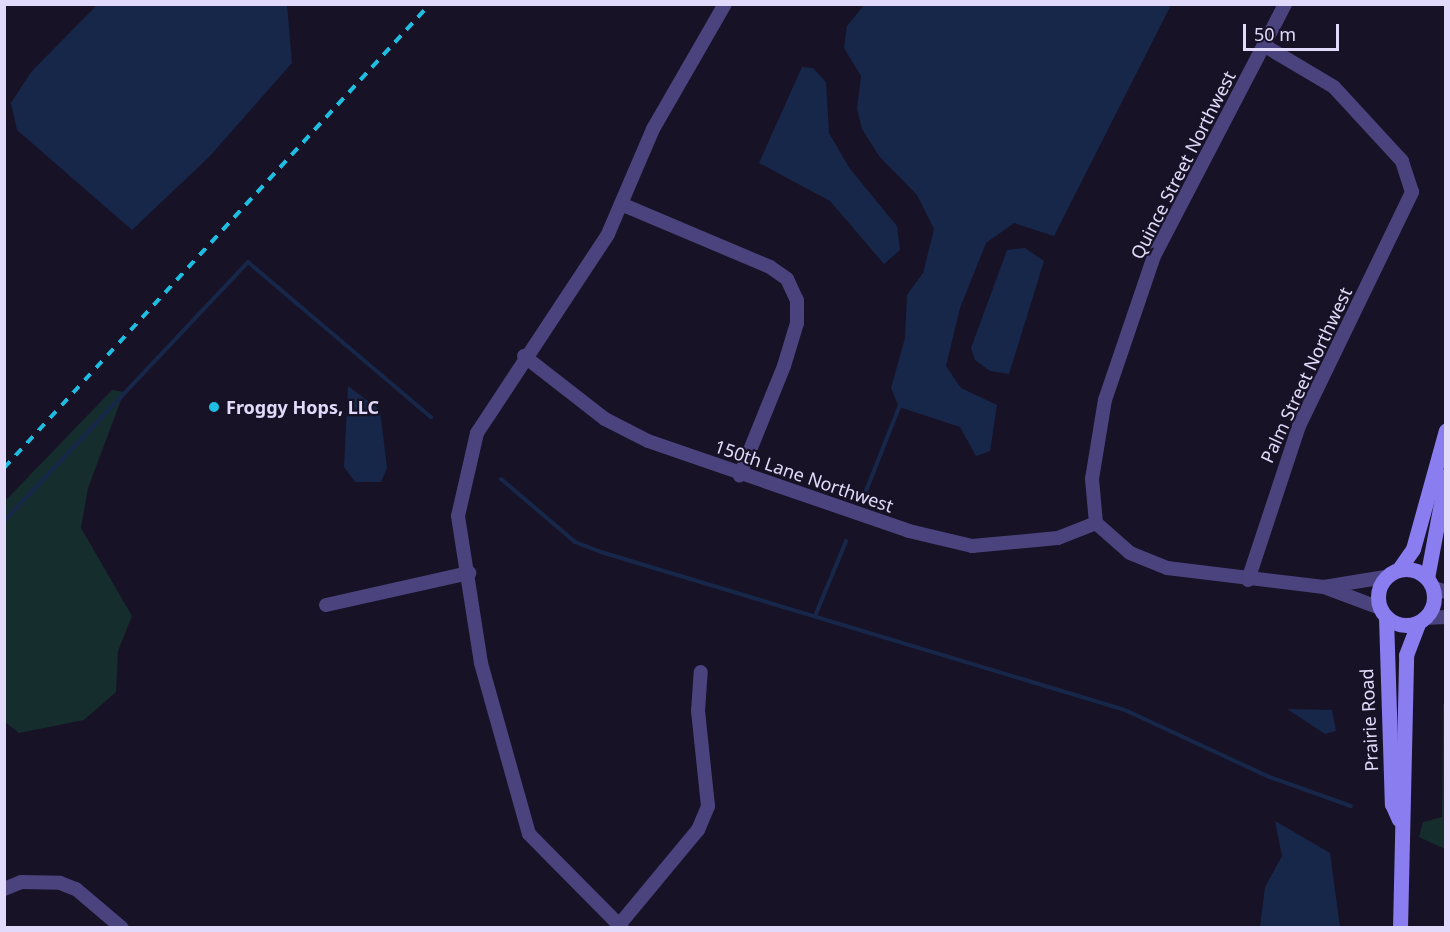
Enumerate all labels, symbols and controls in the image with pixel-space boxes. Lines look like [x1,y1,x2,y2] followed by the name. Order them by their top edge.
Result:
[1246,12,1342,50] scale bar
[1254,22,1296,46] text: 50 m
[1126,67,1240,263] street label: Quince Street Northwest
[1256,284,1356,466] street label: Palm Street Northwest
[226,396,379,418] place label: Froggy Hops, LLC
[207,400,221,414] marker: Froggy Hops, LLC
[712,435,896,517] street label: 150th Lane Northwest
[1356,668,1382,772] street label: Prairie Road

